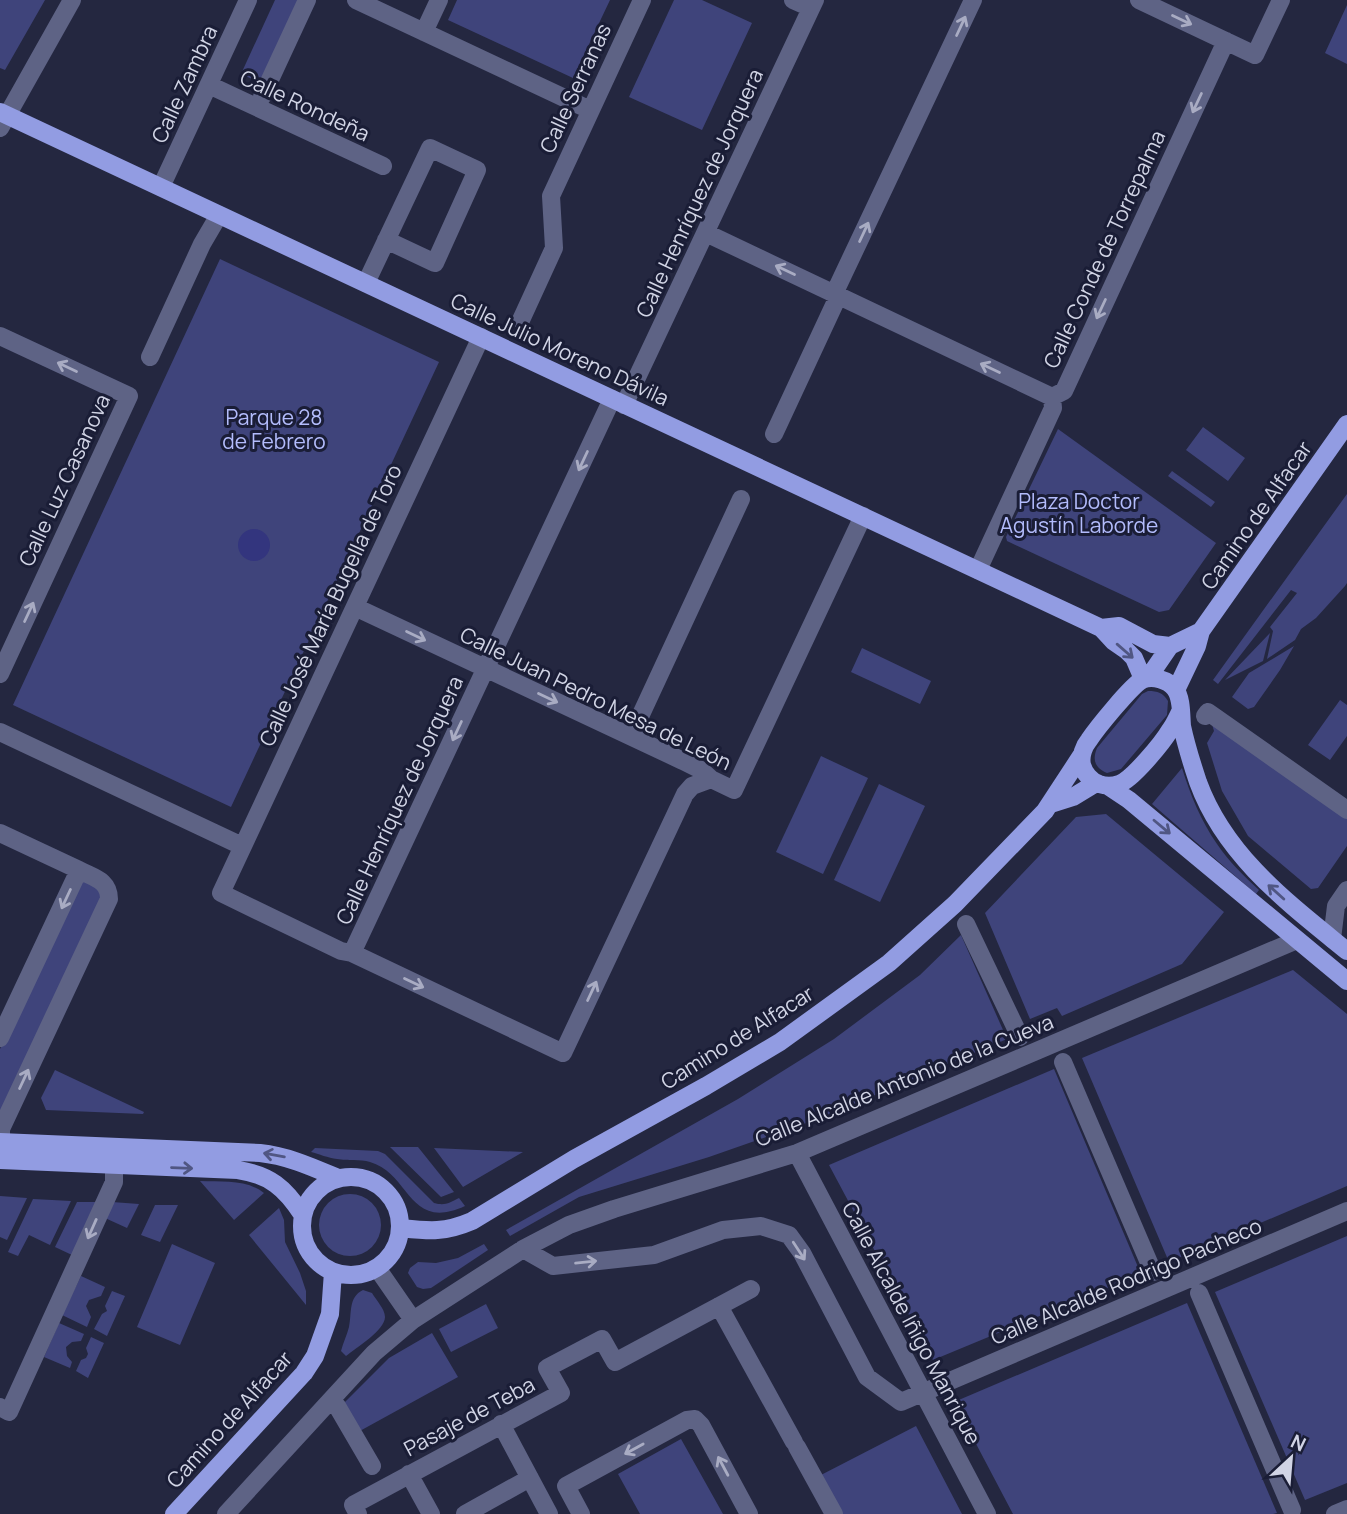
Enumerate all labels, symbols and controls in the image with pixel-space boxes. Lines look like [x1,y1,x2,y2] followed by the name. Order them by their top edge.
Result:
[1171,14,1192,28] one-way arrow
[954,16,968,37] one-way arrow
[533,19,617,157] street label: Calle Serranas
[145,21,223,147] street label: Calle Zambra
[236,63,374,147] street label: Calle Rondeña
[629,64,769,322] street label: Calle Henríquez de Jorquera
[1190,92,1203,113] one-way arrow
[1037,126,1171,372] street label: Calle Conde de Torrepalma
[857,222,871,243] one-way arrow
[775,263,796,277] one-way arrow
[446,286,674,412] street label: Calle Julio Moreno Dávila
[1094,298,1108,319] one-way arrow
[57,360,78,373] one-way arrow
[980,361,1002,374] one-way arrow
[12,389,116,571] street label: Calle Luz Casanova
[222,403,326,455] park label: Parque 28 de Febrero
[1194,435,1318,595] street label: Camino de Alfacar
[576,450,589,471] one-way arrow
[252,460,408,750] street label: Calle José María Bugella de Toro
[1000,487,1158,539] park label: Plaza Doctor Agustín Laborde
[23,602,36,624] one-way arrow
[456,620,736,776] street label: Calle Juan Pedro Mesa de León
[405,630,426,643] one-way arrow
[1116,643,1134,659] one-way arrow
[329,671,469,929] street label: Calle Henríquez de Jorquera
[537,692,558,705] one-way arrow
[450,720,463,741] one-way arrow
[1153,819,1171,835] one-way arrow
[1268,883,1285,900] one-way arrow
[58,888,72,909] one-way arrow
[403,976,424,990] one-way arrow
[655,978,819,1095] street label: Camino de Alfacar
[586,981,599,1002] one-way arrow
[751,1007,1057,1153] street label: Calle Alcalde Antonio de la Cueva
[18,1069,32,1090] one-way arrow
[263,1148,286,1161] one-way arrow
[170,1162,193,1175] one-way arrow
[836,1197,988,1449] street label: Calle Alcalde Iñigo Manrique
[986,1211,1266,1351] street label: Calle Alcalde Rodrigo Pacheco
[85,1218,99,1239] one-way arrow
[792,1241,807,1260] one-way arrow
[575,1256,597,1269] one-way arrow
[160,1344,298,1493] street label: Camino de Alfacar
[399,1370,539,1462] street label: Pasaje de Teba
[1256,1423,1326,1493] north arrow
[1287,1428,1310,1457] text: N
[625,1442,645,1456] one-way arrow
[715,1456,729,1477] one-way arrow

